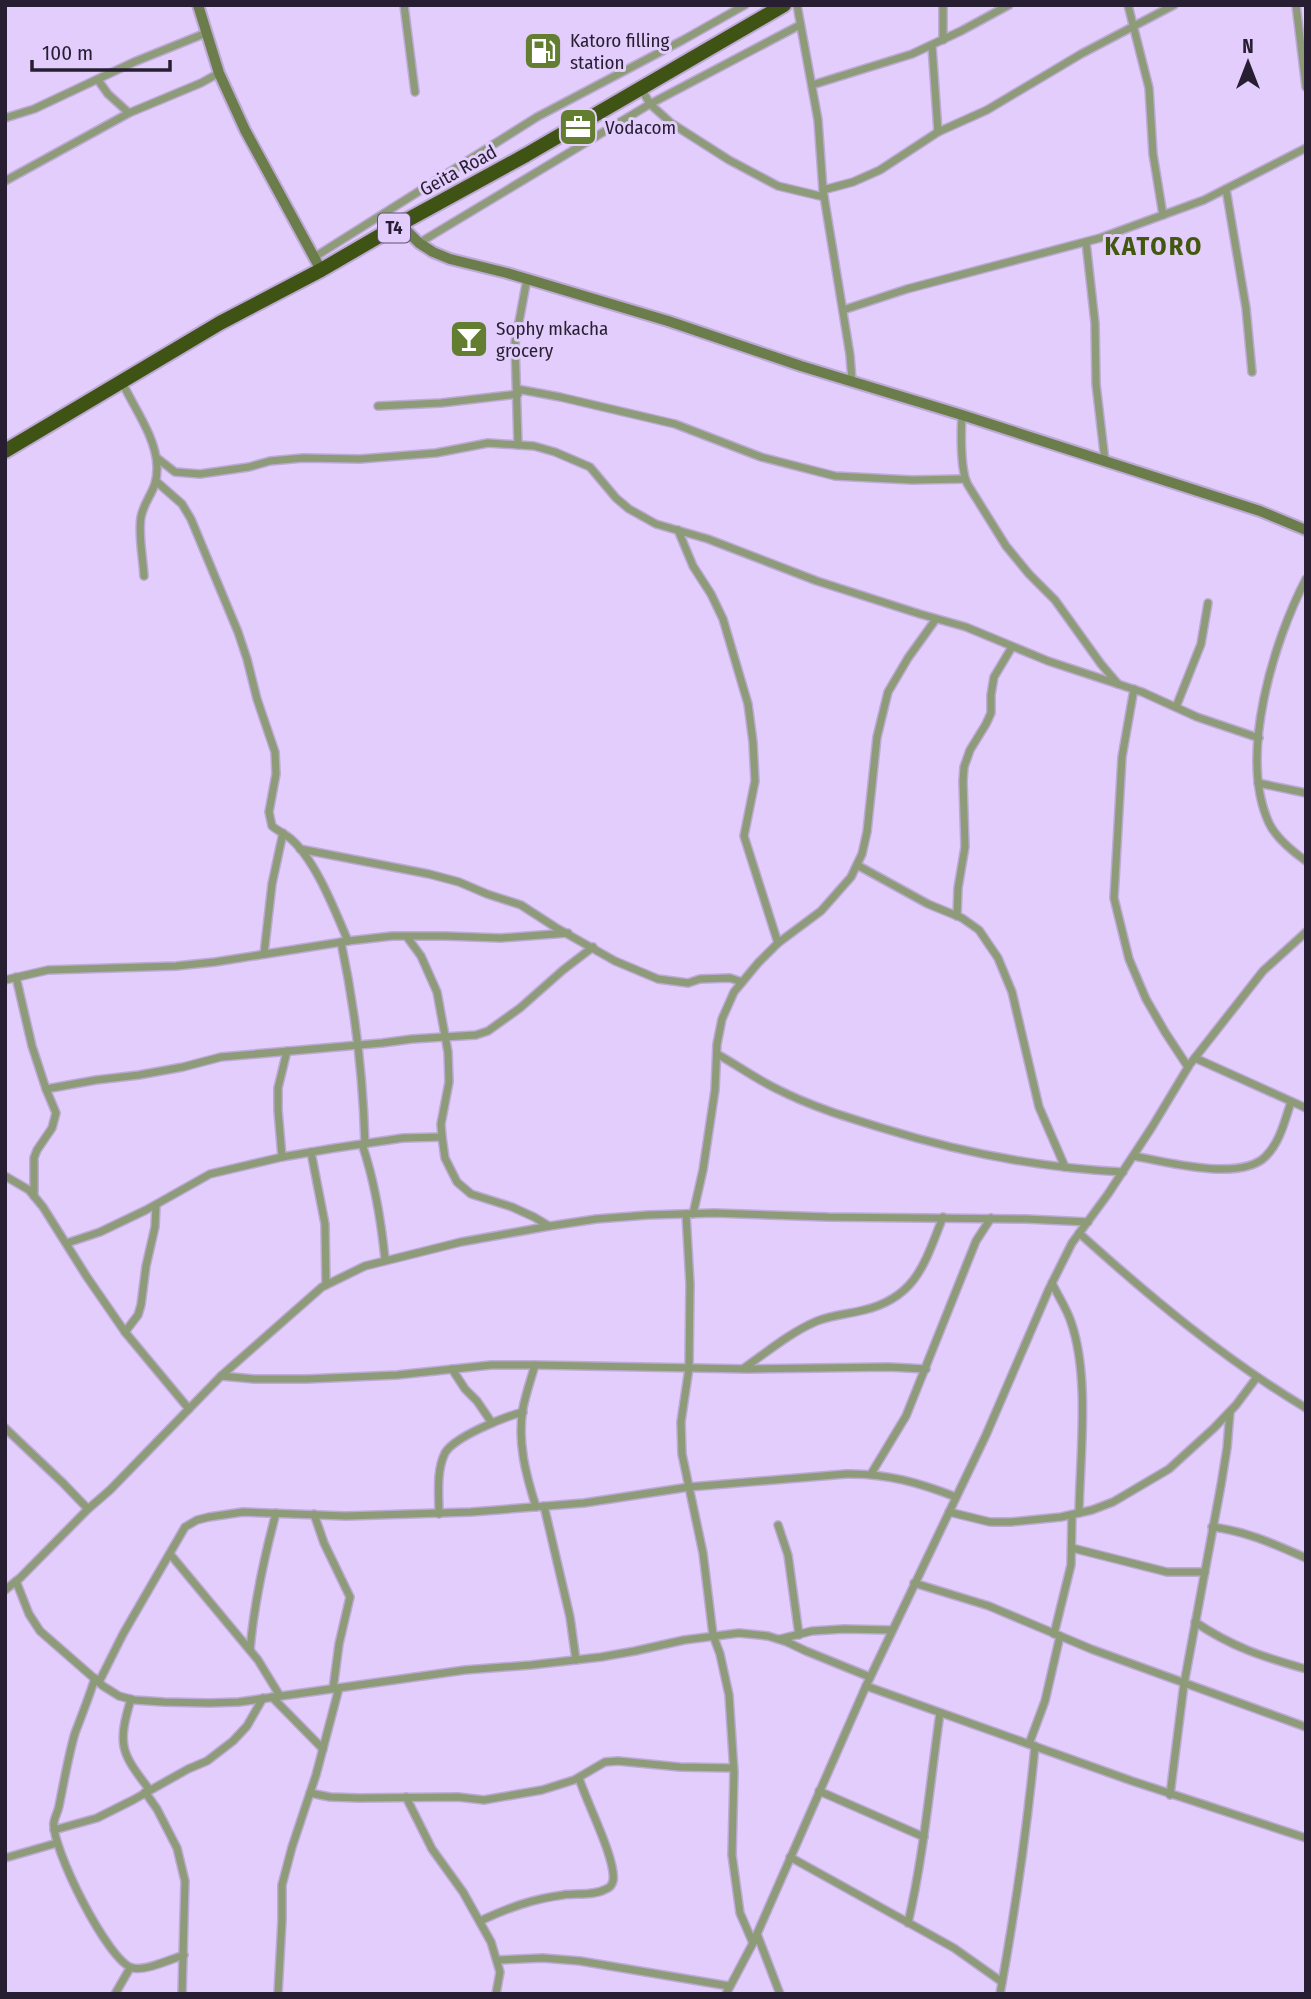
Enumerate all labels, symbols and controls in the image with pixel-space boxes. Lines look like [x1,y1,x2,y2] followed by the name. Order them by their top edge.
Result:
[32,28,170,72] scale bar
[1213,28,1283,98] north arrow
[570,29,669,74] place label: Katoro filling station
[522,30,564,72] fuel station icon: Katoro filling station
[1242,35,1254,58] text: N
[42,40,93,66] text: 100 m
[557,106,599,148] office icon: Vodacom
[605,116,676,139] place label: Vodacom
[416,140,501,201] street label: Geita Road
[378,213,410,242] road number: T4
[1105,231,1203,262] district label: KATORO
[496,317,608,362] place label: Sophy mkacha grocery
[448,318,490,360] bar icon: Sophy mkacha grocery

